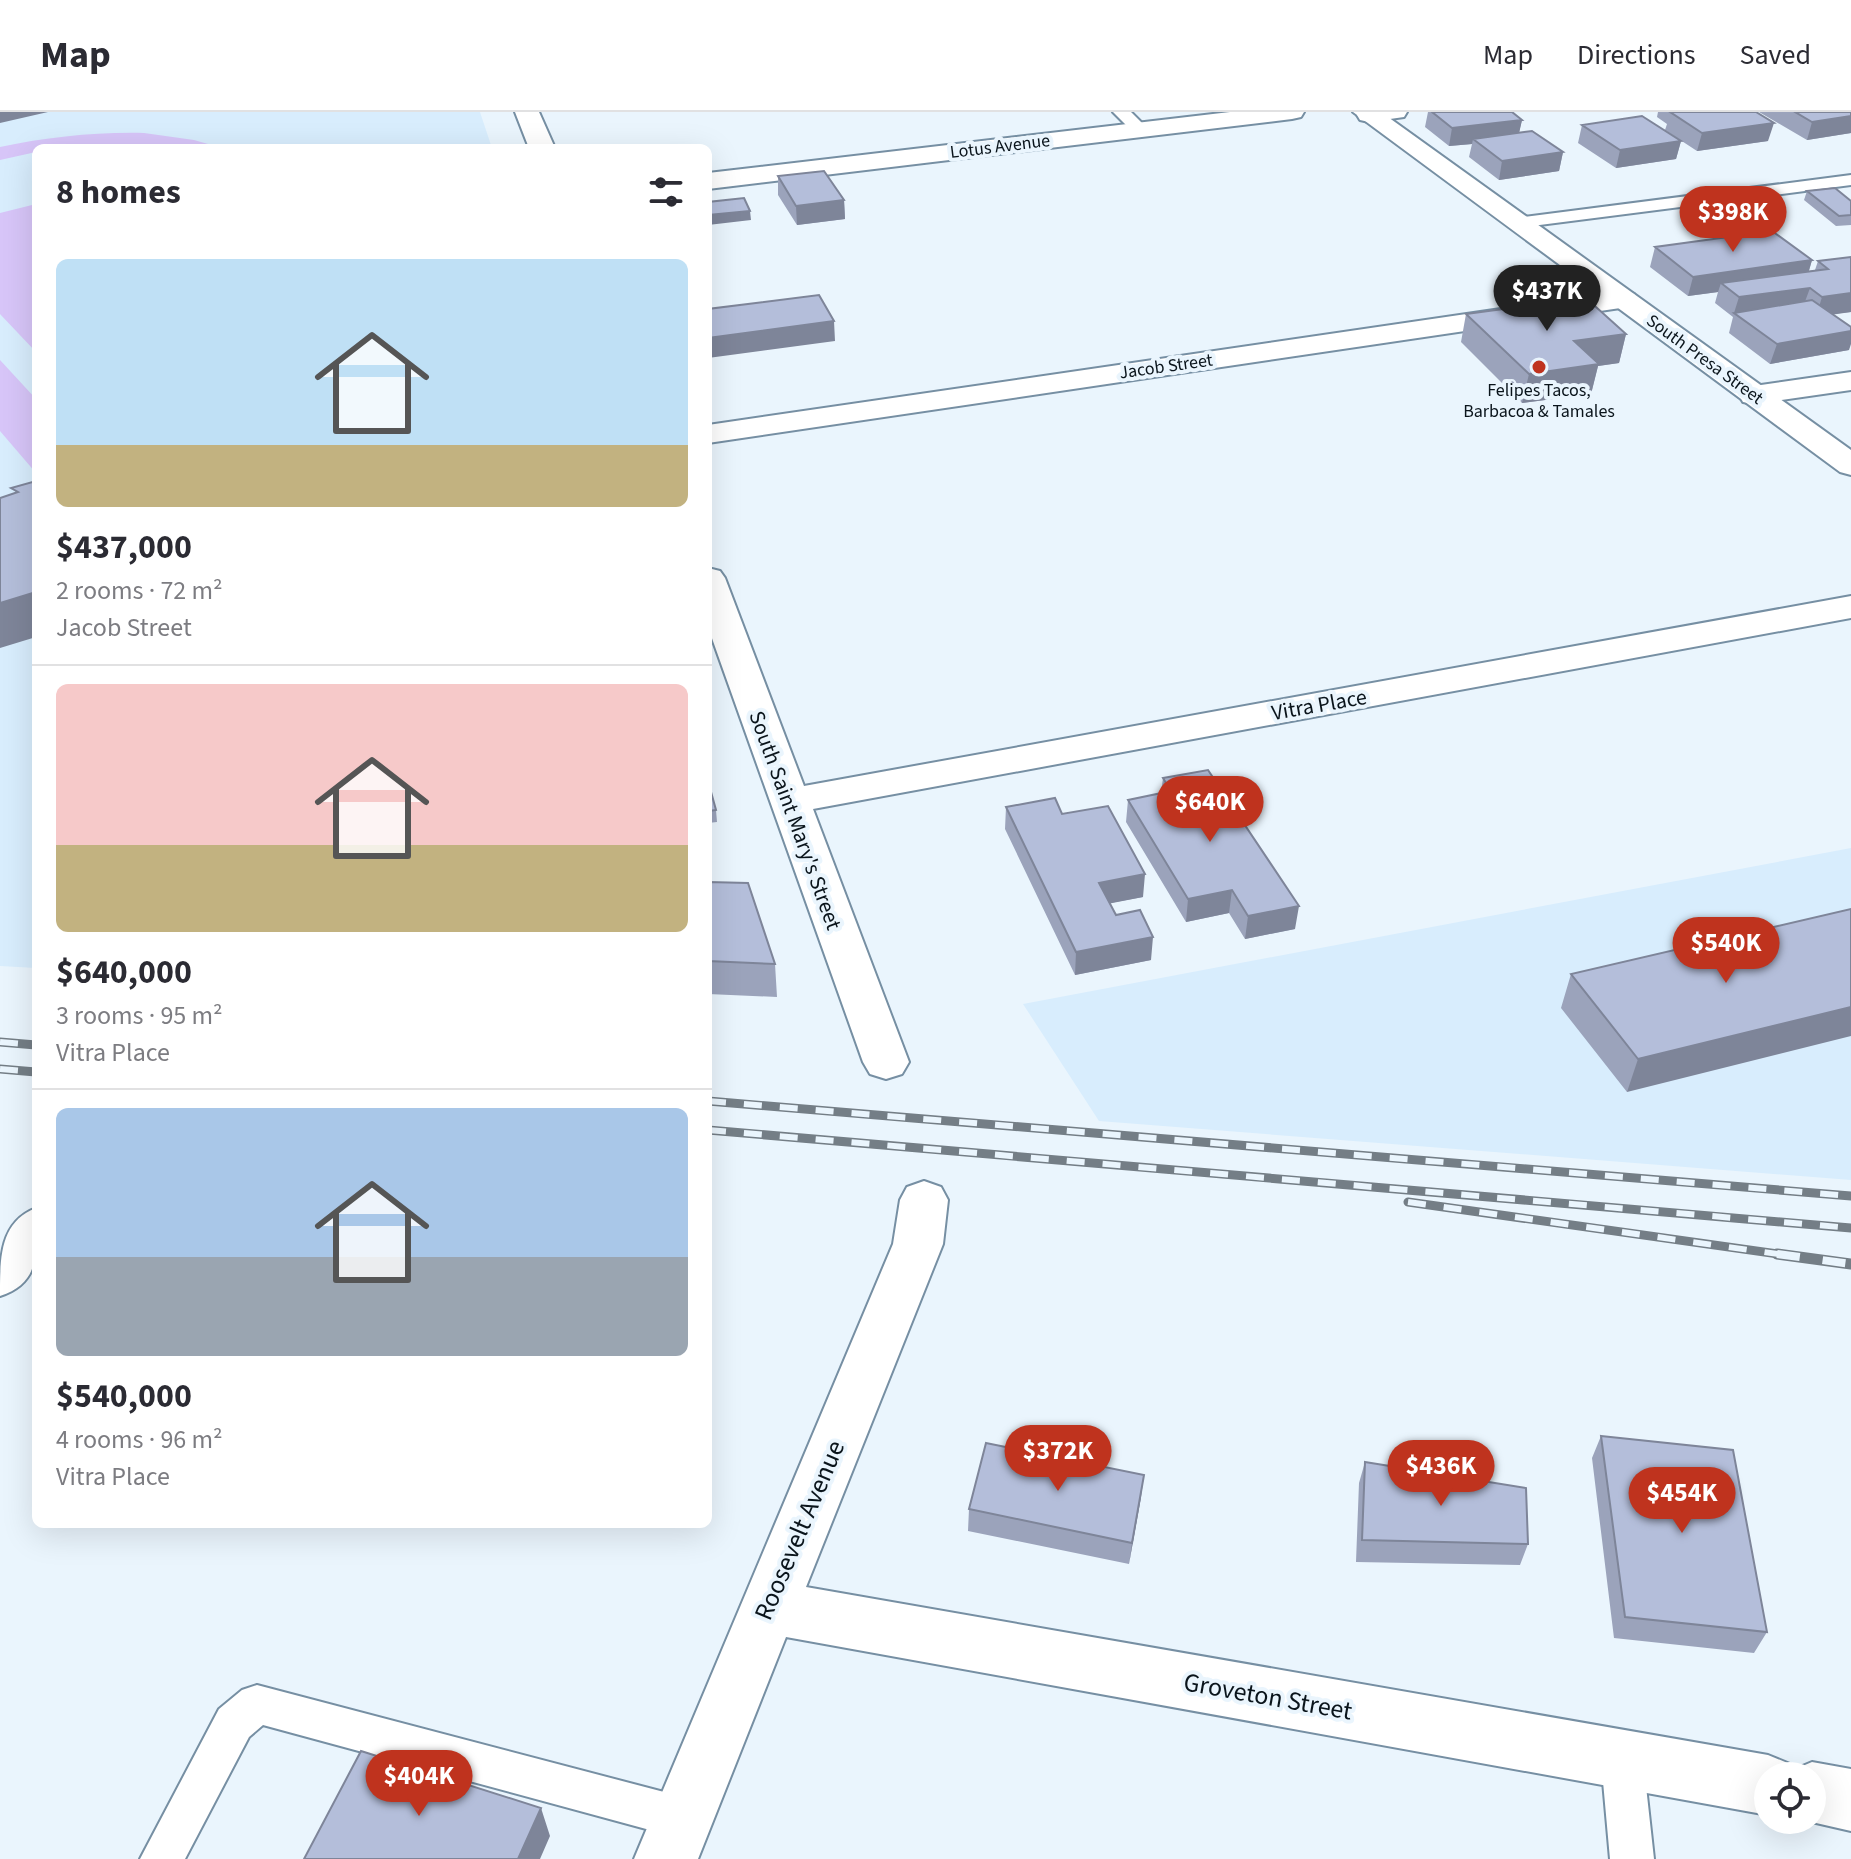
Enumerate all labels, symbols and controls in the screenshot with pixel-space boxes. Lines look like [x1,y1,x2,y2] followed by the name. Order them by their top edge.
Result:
[40,28,111,82] text: Map
[1483,35,1533,75] text: Map
[1577,35,1696,75] text: Directions
[1740,35,1811,75] text: Saved
[949,128,1052,165] street label: Lotus Avenue
[56,168,181,217] text: 8 homes
[644,170,688,214] icon: filters
[1677,186,1789,254] pin: $398K
[1698,193,1768,230] text: $398K
[1491,265,1603,333] pin: $437K
[1512,272,1582,309] text: $437K
[1641,308,1768,410] street label: South Presa Street
[300,311,444,455] icon: home
[1118,348,1214,385] street label: Jacob Street
[1530,358,1548,376] marker: Felipes Tacos, Barbacoa & Tamales
[1463,378,1615,424] place label: Felipes Tacos, Barbacoa & Tamales
[56,523,192,572] text: $437,000
[56,572,223,609] text: 2 rooms · 72 m²
[56,609,192,646] text: Jacob Street
[1269,681,1370,729] street label: Vitra Place
[741,706,850,935] street label: South Saint Mary's Street
[300,736,444,880] icon: home
[1154,776,1266,844] pin: $640K
[1175,783,1245,820] text: $640K
[1670,917,1782,985] pin: $540K
[1691,924,1761,961] text: $540K
[56,948,192,997] text: $640,000
[56,997,223,1034] text: 3 rooms · 95 m²
[56,1034,170,1071] text: Vitra Place
[300,1160,444,1304] icon: home
[56,1372,192,1421] text: $540,000
[56,1421,223,1458] text: 4 rooms · 96 m²
[1002,1425,1114,1493] pin: $372K
[1023,1432,1093,1469] text: $372K
[745,1434,854,1626] street label: Roosevelt Avenue
[1385,1440,1497,1508] pin: $436K
[1406,1447,1476,1484] text: $436K
[56,1458,170,1495] text: Vitra Place
[1626,1467,1738,1535] pin: $454K
[1647,1474,1717,1511] text: $454K
[1181,1663,1355,1730] street label: Groveton Street
[363,1750,475,1818] pin: $404K
[384,1757,454,1794] text: $404K
[1754,1762,1826,1834] map controls
[1754,1762,1826,1834] button: locate

